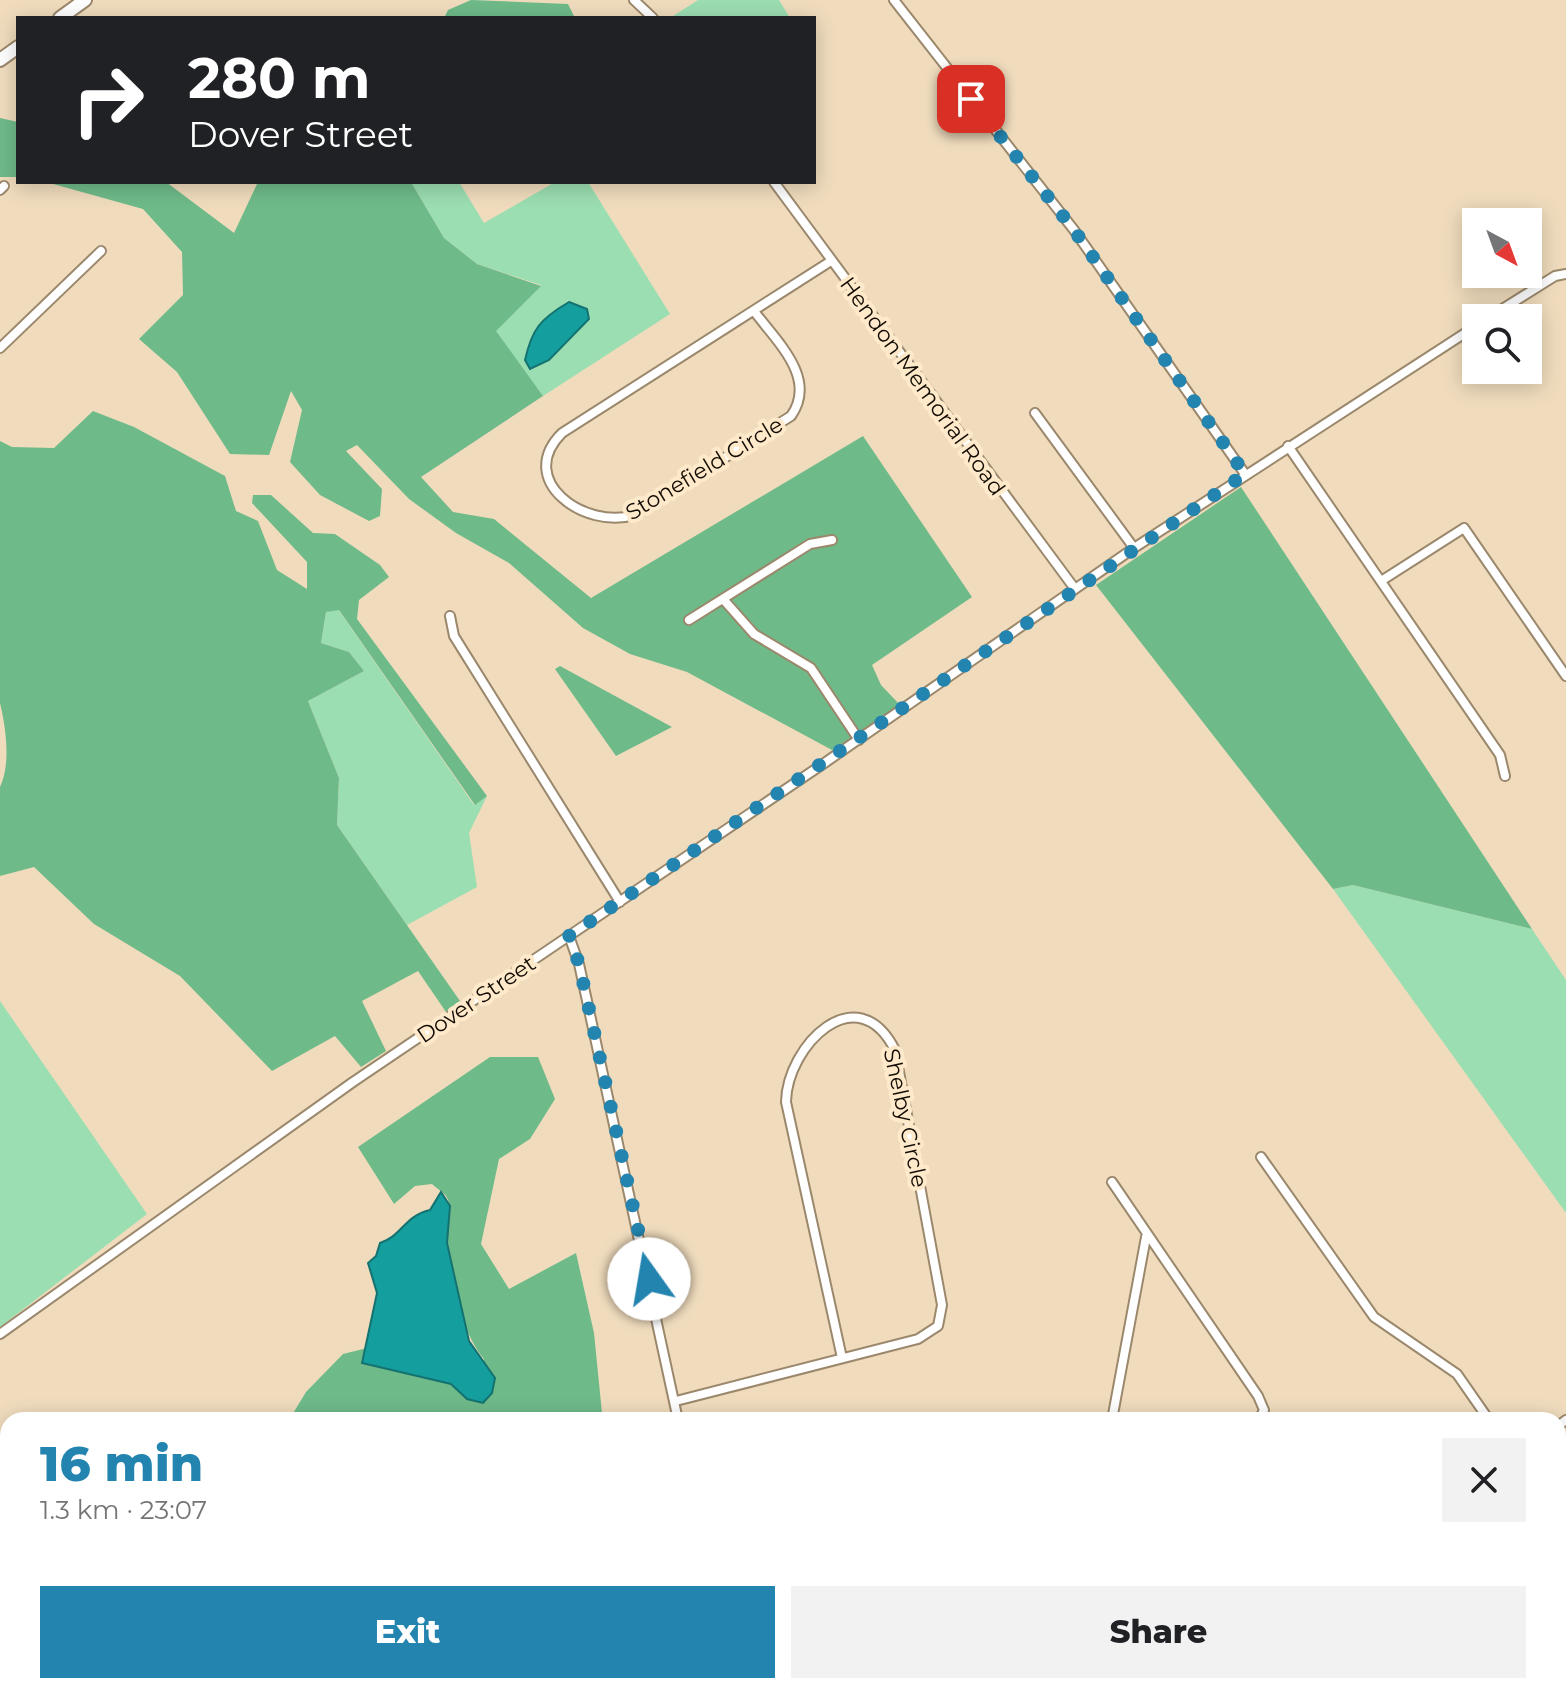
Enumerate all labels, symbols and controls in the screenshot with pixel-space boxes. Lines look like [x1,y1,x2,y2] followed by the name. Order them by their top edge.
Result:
[188,44,371,112] text: 280 m
[56,48,160,152] icon: right
[937,65,1005,133] pin
[949,77,993,121] icon: arrive
[188,112,413,156] text: Dover Street
[1462,208,1542,288] north arrow
[1462,208,1542,384] map controls
[834,272,1011,501] street label: Hendon Memorial Road
[1462,304,1542,384] button: search
[621,411,788,526] street label: Stonefield Circle
[412,950,541,1049] street label: Dover Street
[878,1046,933,1190] street label: Shelby Circle
[607,1237,691,1321] position arrow
[40,1435,203,1493] text: 16 min
[1442,1438,1526,1522] button: close
[40,1494,207,1526] text: 1.3 km · 23:07
[40,1586,775,1678] button: Exit
[791,1586,1526,1678] button: Share

